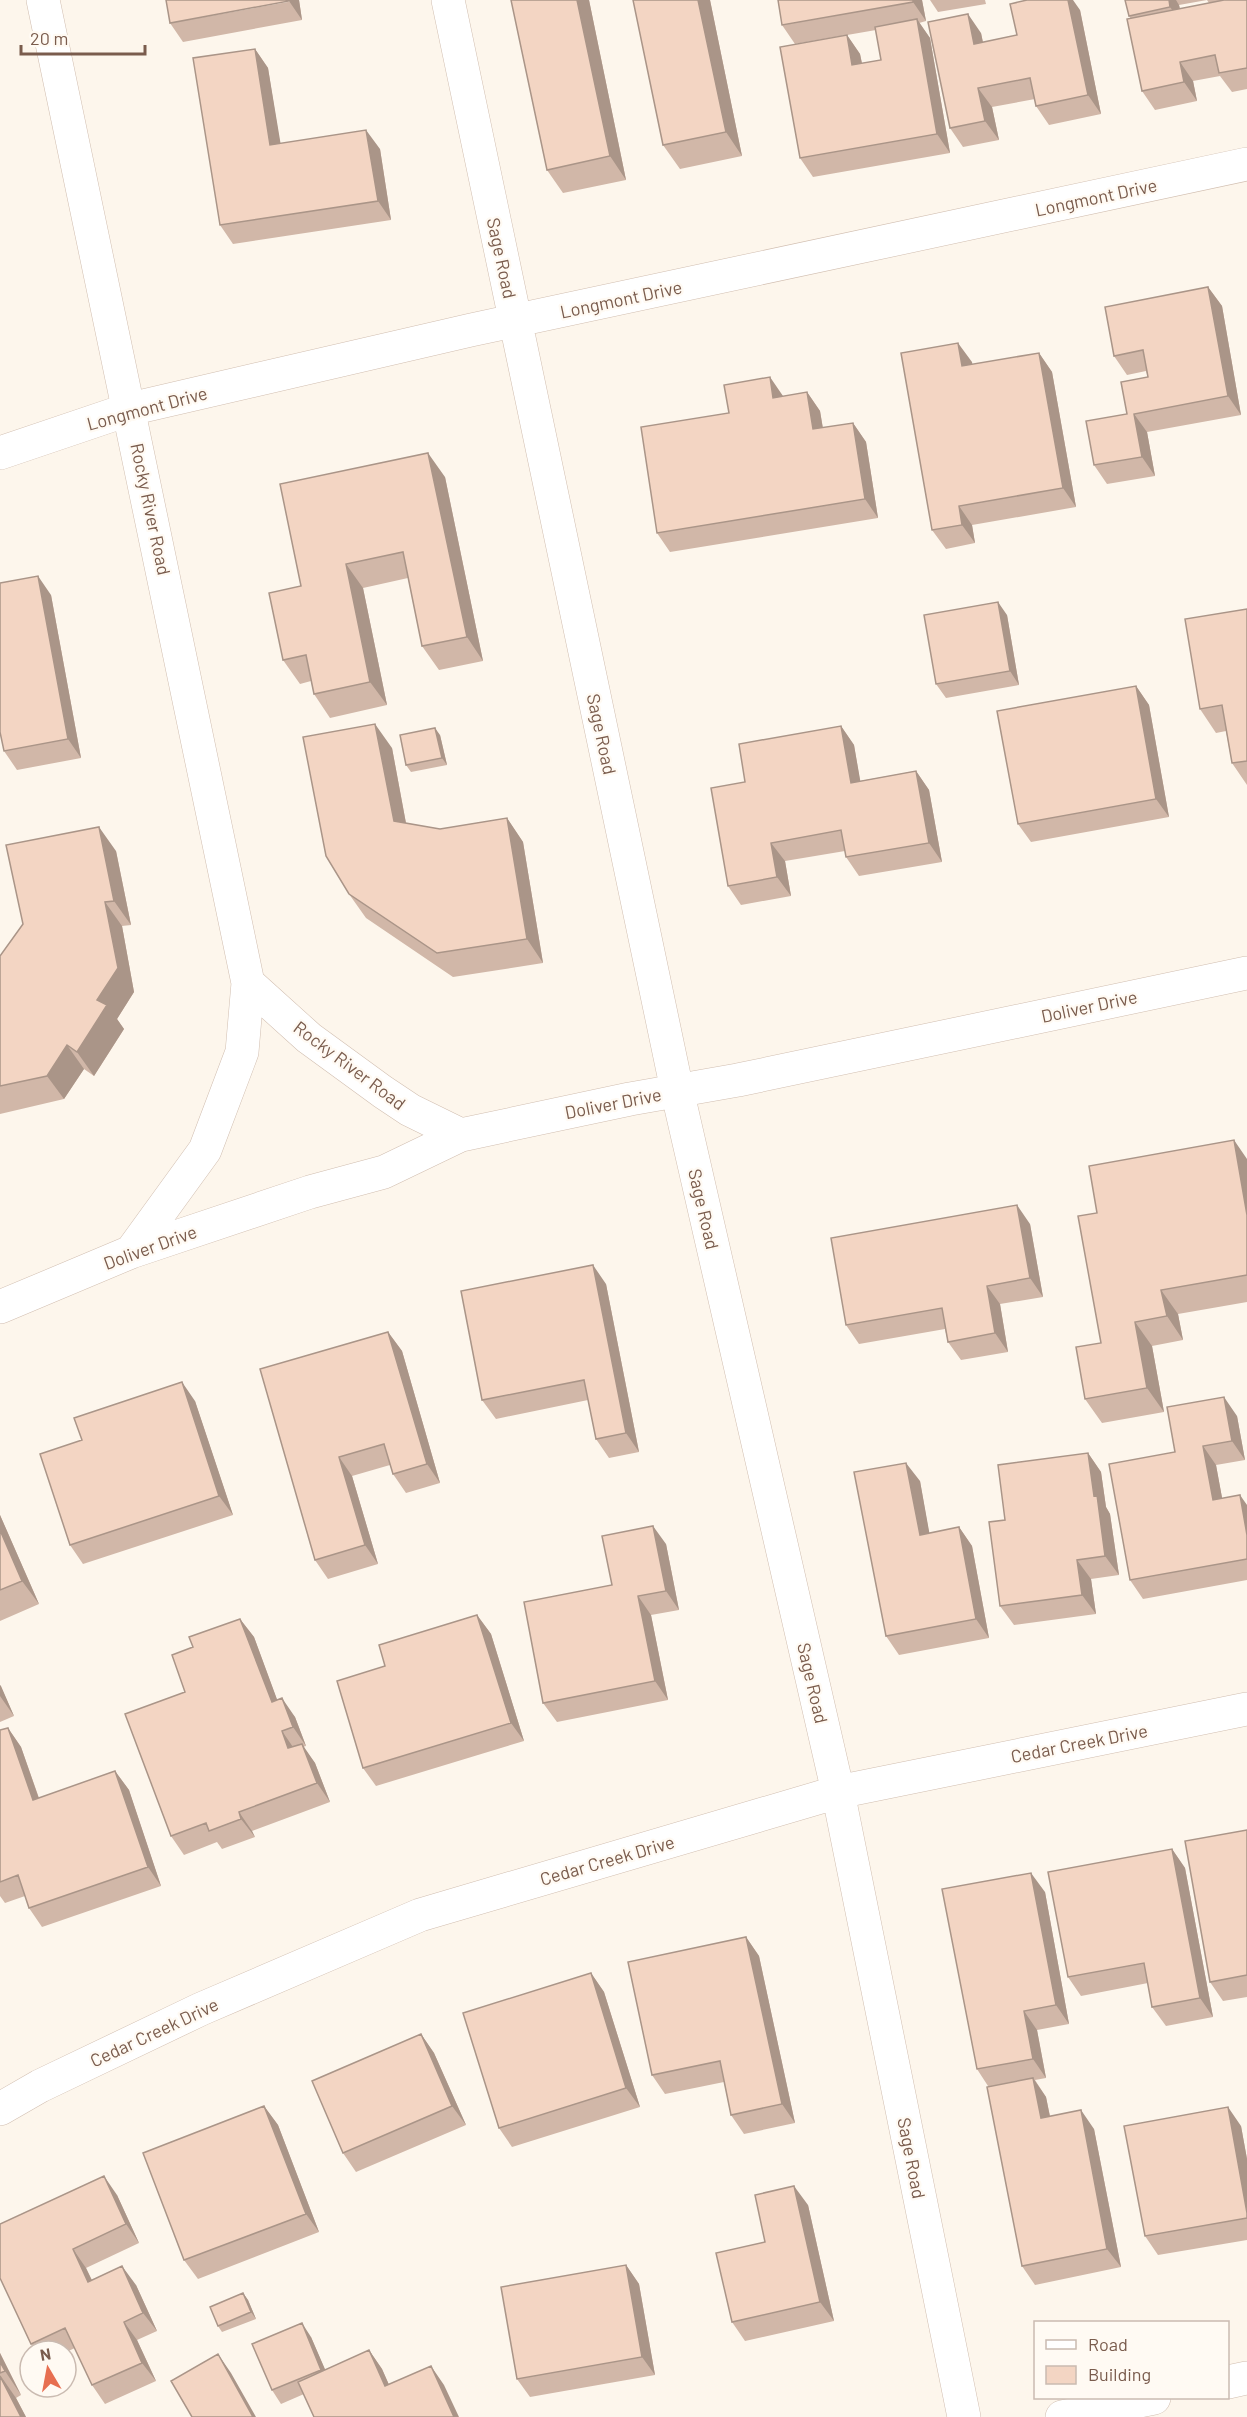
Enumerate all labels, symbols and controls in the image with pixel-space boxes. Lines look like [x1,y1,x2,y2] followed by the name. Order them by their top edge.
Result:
[21,18,146,56] scale bar
[30,27,68,49] text: 20 m
[1033,173,1159,221] street label: Longmont Drive
[483,215,521,301] street label: Sage Road
[558,275,684,323] street label: Longmont Drive
[84,381,210,435] street label: Longmont Drive
[126,441,176,577] street label: Rocky River Road
[583,691,621,777] street label: Sage Road
[1039,985,1139,1027] street label: Doliver Drive
[290,1016,410,1114] street label: Rocky River Road
[563,1083,663,1123] street label: Doliver Drive
[684,1166,724,1252] street label: Sage Road
[100,1220,200,1274] street label: Doliver Drive
[793,1640,833,1726] street label: Sage Road
[1009,1719,1149,1767] street label: Cedar Creek Drive
[537,1830,677,1890] street label: Cedar Creek Drive
[86,1993,222,2071] street label: Cedar Creek Drive
[893,2116,931,2200] street label: Sage Road
[1034,2321,1229,2399] legend
[1088,2333,1128,2355] text: Road
[18,2339,78,2399] north arrow
[38,2343,52,2364] text: N
[1088,2363,1151,2385] text: Building

